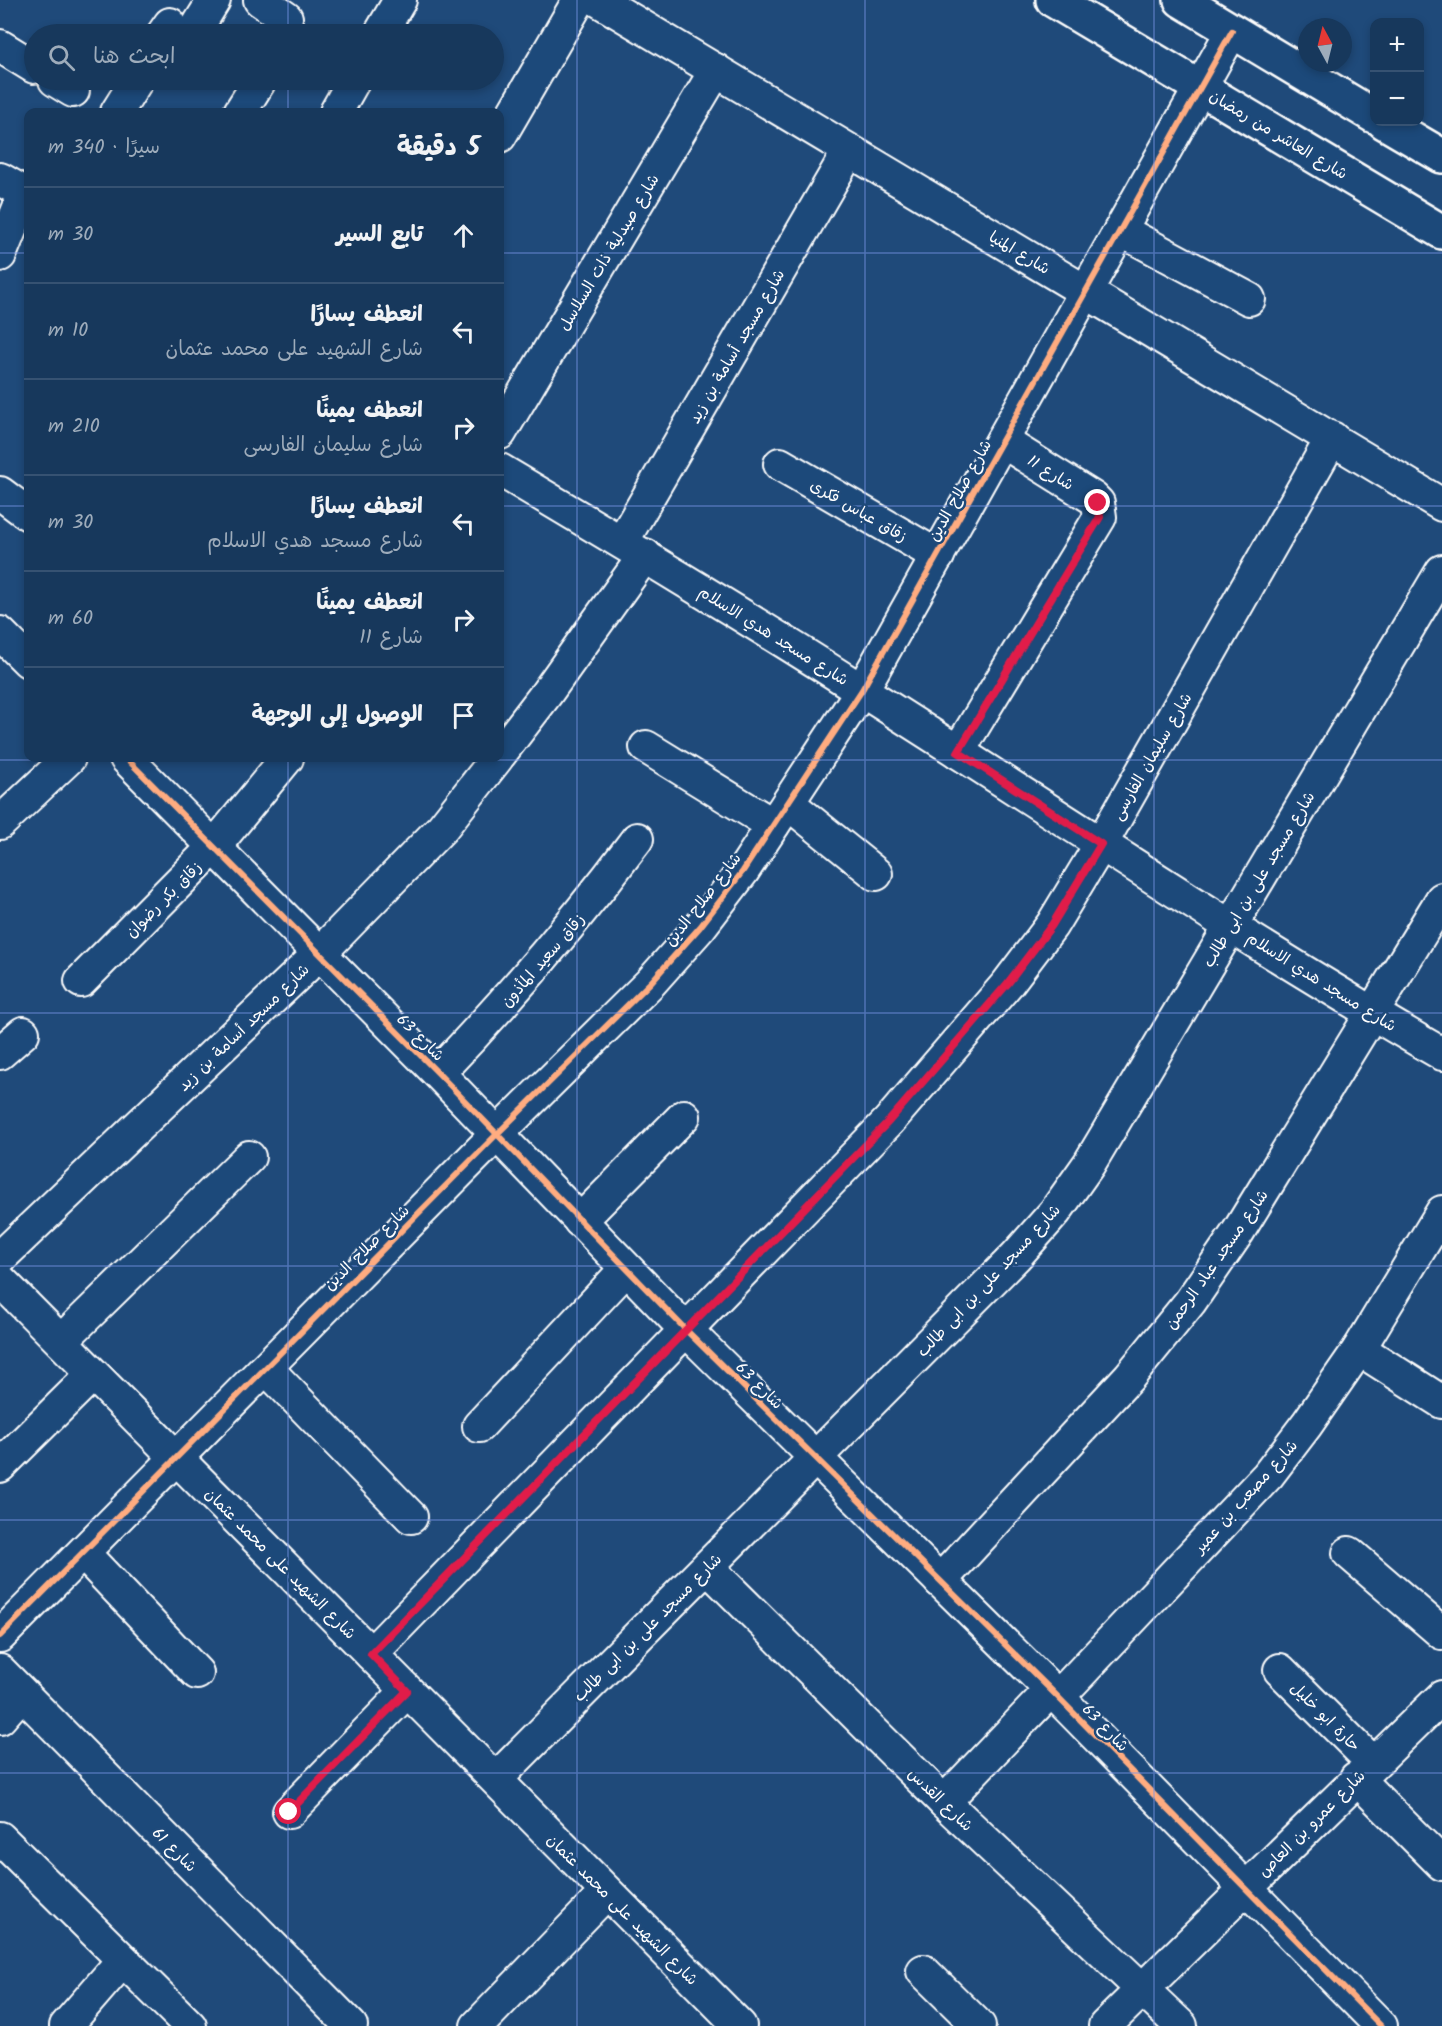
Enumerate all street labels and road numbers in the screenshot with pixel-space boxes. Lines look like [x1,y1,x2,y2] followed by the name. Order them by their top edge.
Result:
[1204,84,1352,187] street label: شارع العاشر من رمضان
[552,169,666,336] street label: شارع صيدلية ذات السلاسل
[984,225,1055,281] street label: شارع المنيا
[683,265,792,429] street label: شارع مسجد أسامة بن زيد
[922,435,999,546] street label: شارع صلاح الدين
[1022,449,1079,497] street label: شارع 11
[805,473,911,549] street label: زقاق عباس فكرى
[693,580,853,693] street label: شارع مسجد هدي الاسلام
[1106,688,1199,825] street label: شارع سليمان الفارسى
[1197,787,1322,973] street label: شارع مسجد على بن ابى طالب
[658,848,748,952] street label: شارع صلاح الدين
[120,856,208,944] street label: زقاق بكر رضوان
[495,908,591,1014] street label: زقاق سعيد المأذون
[1241,926,1401,1039] street label: شارع مسجد هدي الاسلام
[172,958,316,1098] street label: شارع مسجد أسامة بن زيد
[390,1008,450,1068] street label: شارع 63
[1159,1185,1275,1335] street label: شارع مسجد عباد الرحمن
[318,1199,416,1297] street label: شارع صلاح الدين
[911,1199,1067,1363] street label: شارع مسجد على بن ابى طالب
[729,1356,789,1416] street label: شارع 63
[1187,1434,1304,1561] street label: شارع مصعب بن عمير
[198,1482,362,1646] street label: شارع الشهيد على محمد عثمان
[568,1548,728,1708] street label: شارع مسجد على بن ابى طالب
[1284,1676,1366,1758] street label: حارة ابو خليل
[1075,1698,1134,1758] street label: شارع 63
[902,1762,978,1838] street label: شارع القدس
[1252,1764,1372,1884] street label: شارع عمرو بن العاص
[146,1822,202,1878] street label: شارع 61
[540,1828,704,1992] street label: شارع الشهيد على محمد عثمان

